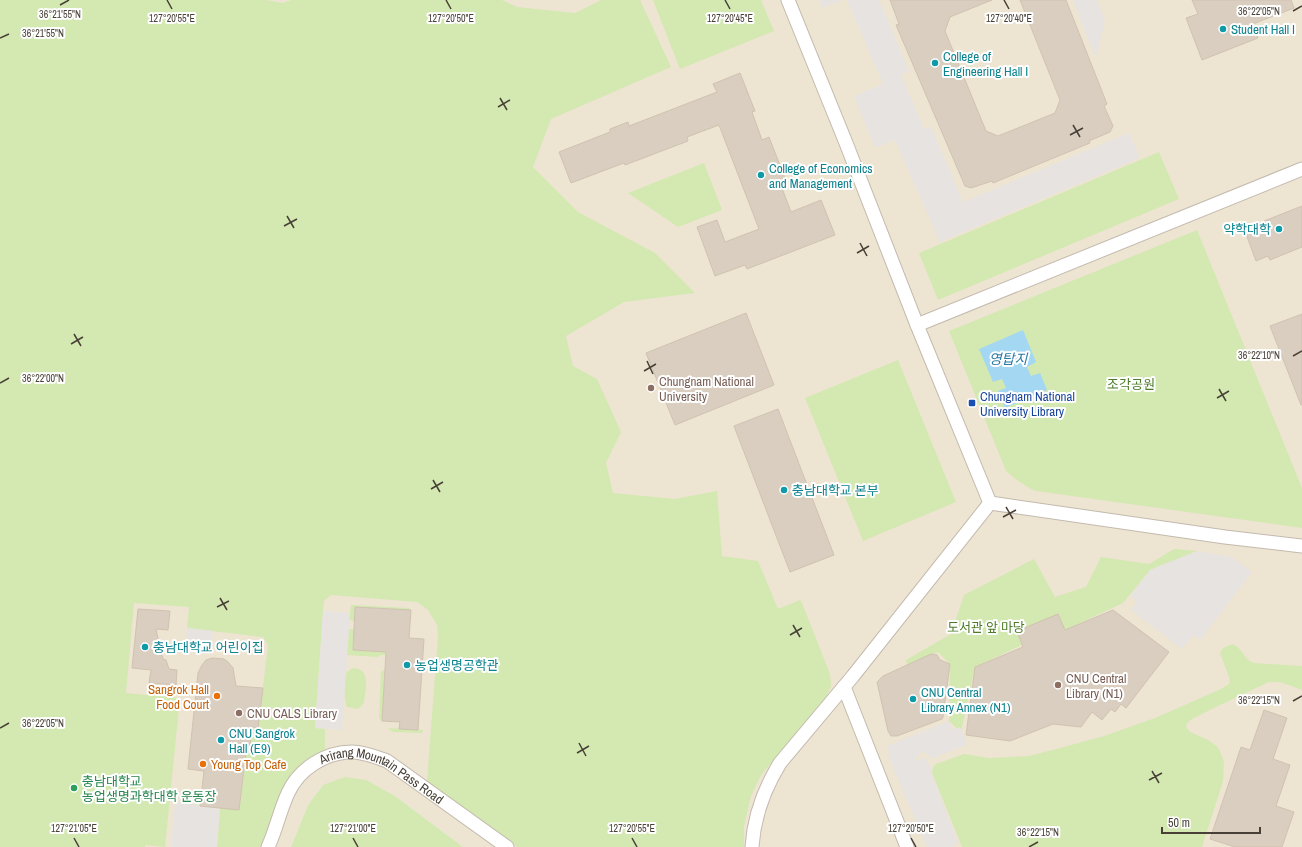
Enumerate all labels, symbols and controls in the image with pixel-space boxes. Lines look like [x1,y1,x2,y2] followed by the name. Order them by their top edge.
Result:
[1238,5,1280,18] text: 36°22'05"N
[39,8,81,21] text: 36°21'55"N
[149,12,195,25] text: 127°20'55"E
[428,12,474,25] text: 127°20'50"E
[707,12,753,25] text: 127°20'45"E
[986,12,1032,25] text: 127°20'40"E
[1231,21,1295,38] place label: Student Hall I
[1218,24,1228,34] marker: Student Hall I
[22,27,64,40] text: 36°21'55"N
[943,48,1028,80] place label: College of Engineering Hall I
[930,58,940,68] marker: College of Engineering Hall I
[769,160,873,192] place label: College of Economics and Management
[756,170,766,180] marker: College of Economics and Management
[1223,221,1271,238] place label: 약학대학
[1274,224,1284,234] marker: 약학대학
[1238,349,1280,362] text: 36°22'10"N
[989,350,1028,368] water label: 영탑지
[22,372,64,385] text: 36°22'00"N
[659,373,754,405] place label: Chungnam National University
[1107,376,1155,393] park label: 조각공원
[646,383,656,393] marker: Chungnam National University
[980,388,1075,420] place label: Chungnam National University Library
[967,398,977,408] marker: Chungnam National University Library
[792,482,879,499] place label: 충남대학교 본부
[779,485,789,495] marker: 충남대학교 본부
[947,619,1025,636] park label: 도서관 앞 마당
[153,639,264,656] place label: 충남대학교 어린이집
[140,642,150,652] marker: 충남대학교 어린이집
[415,657,499,674] place label: 농업생명공학관
[402,660,412,670] marker: 농업생명공학관
[1066,670,1126,702] place label: CNU Central Library (N1)
[1053,680,1063,690] marker: CNU Central Library (N1)
[148,681,209,713] place label: Sangrok Hall Food Court
[921,684,1011,716] place label: CNU Central Library Annex (N1)
[212,691,222,701] marker: Sangrok Hall Food Court
[908,694,918,704] marker: CNU Central Library Annex (N1)
[1238,694,1280,707] text: 36°22'15"N
[247,705,338,722] place label: CNU CALS Library
[234,708,244,718] marker: CNU CALS Library
[22,717,64,730] text: 36°22'05"N
[229,725,295,757] place label: CNU Sangrok Hall (E9)
[216,735,226,745] marker: CNU Sangrok Hall (E9)
[315,744,447,808] street label: Arirang Mountain Pass Road
[211,756,286,773] place label: Young Top Cafe
[198,759,208,769] marker: Young Top Cafe
[82,773,217,805] place label: 충남대학교 농업생명과학대학 운동장
[69,783,79,793] marker: 충남대학교 농업생명과학대학 운동장
[1162,809,1260,835] scale bar
[1168,815,1190,831] text: 50 m
[51,822,97,835] text: 127°21'05"E
[330,822,376,835] text: 127°21'00"E
[609,822,655,835] text: 127°20'55"E
[888,822,934,835] text: 127°20'50"E
[1017,826,1059,839] text: 36°22'15"N

